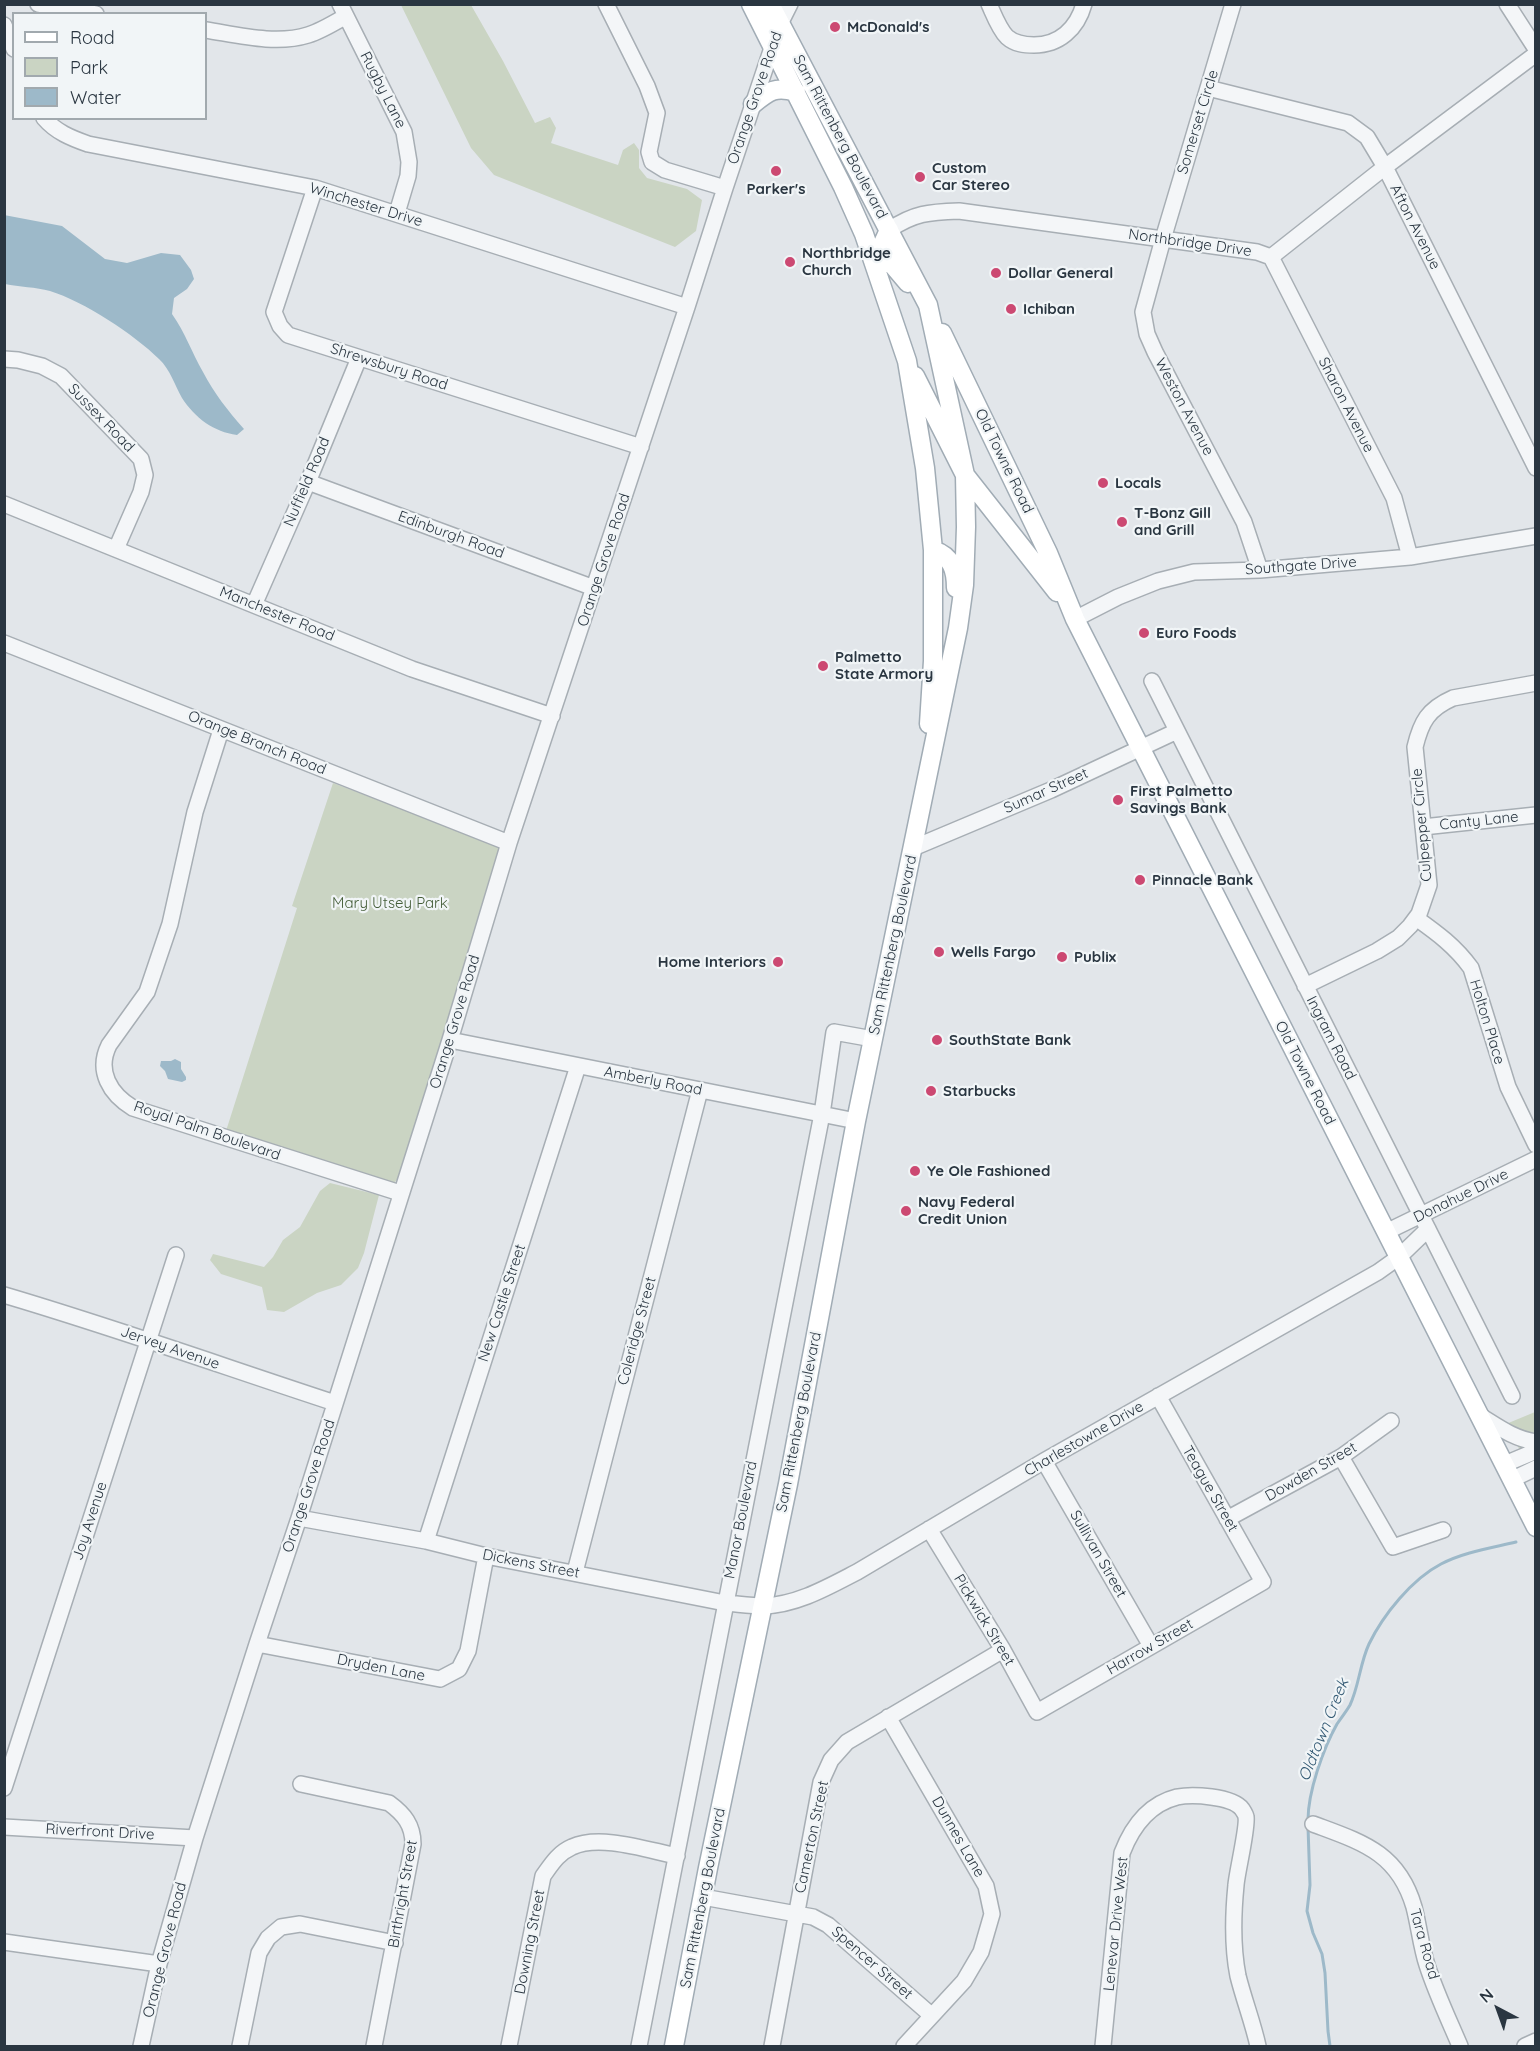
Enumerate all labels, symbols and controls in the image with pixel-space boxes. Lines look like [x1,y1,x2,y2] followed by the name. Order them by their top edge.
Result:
[12,12,207,120] legend
[847,18,929,36] place label: McDonald's
[828,20,842,34] marker: McDonald's
[70,26,115,49] text: Road
[724,29,786,167] street label: Orange Grove Road
[356,49,410,131] street label: Rugby Lane
[789,52,891,222] street label: Sam Rittenberg Boulevard
[70,56,108,79] text: Park
[1174,68,1222,176] street label: Somerset Circle
[70,86,121,109] text: Water
[932,159,1010,194] place label: Custom Car Stereo
[769,164,783,178] marker: Parker's
[913,170,927,184] marker: Custom Car Stereo
[307,179,425,231] street label: Winchester Drive
[747,180,805,198] place label: Parker's
[1386,181,1444,273] street label: Afton Avenue
[1127,225,1253,261] street label: Northbridge Drive
[802,244,891,279] place label: Northbridge Church
[783,255,797,269] marker: Northbridge Church
[1008,264,1113,282] place label: Dollar General
[989,266,1003,280] marker: Dollar General
[1023,300,1075,318] place label: Ichiban
[1004,302,1018,316] marker: Ichiban
[328,340,450,394] street label: Shrewsbury Road
[1314,354,1378,456] street label: Sharon Avenue
[1151,355,1217,459] street label: Weston Avenue
[64,380,138,456] street label: Sussex Road
[971,406,1037,516] street label: Old Towne Road
[280,434,334,530] street label: Nuffield Road
[1115,474,1161,492] place label: Locals
[1096,476,1110,490] marker: Locals
[574,491,634,629] street label: Orange Grove Road
[1134,504,1211,539] place label: T-Bonz Gill and Grill
[395,507,507,563] street label: Edinburgh Road
[1115,515,1129,529] marker: T-Bonz Gill and Grill
[1245,553,1357,579] street label: Southgate Drive
[217,583,337,645] street label: Manchester Road
[1156,624,1237,642] place label: Euro Foods
[1137,626,1151,640] marker: Euro Foods
[835,648,933,683] place label: Palmetto State Armory
[816,659,830,673] marker: Palmetto State Armory
[185,707,329,779] street label: Orange Branch Road
[1001,764,1091,818] street label: Sumar Street
[1408,767,1436,883] street label: Culpepper Circle
[1130,782,1233,817] place label: First Palmetto Savings Bank
[1111,793,1125,807] marker: First Palmetto Savings Bank
[1439,808,1519,834] street label: Canty Lane
[865,854,921,1036] street label: Sam Rittenberg Boulevard
[1152,871,1253,889] place label: Pinnacle Bank
[1133,873,1147,887] marker: Pinnacle Bank
[332,894,448,912] park label: Mary Utsey Park
[951,943,1036,961] place label: Wells Fargo
[932,945,946,959] marker: Wells Fargo
[1074,948,1116,966] place label: Publix
[1055,950,1069,964] marker: Publix
[426,953,484,1091] street label: Orange Grove Road
[658,953,766,971] place label: Home Interiors
[771,955,785,969] marker: Home Interiors
[1466,977,1508,1067] street label: Holton Place
[1302,993,1360,1083] street label: Ingram Road
[1271,1018,1339,1128] street label: Old Towne Road
[949,1031,1071,1049] place label: SouthState Bank
[930,1033,944,1047] marker: SouthState Bank
[602,1063,704,1099] street label: Amberly Road
[943,1082,1016,1100] place label: Starbucks
[924,1084,938,1098] marker: Starbucks
[131,1097,283,1165] street label: Royal Palm Boulevard
[927,1162,1050,1180] place label: Ye Ole Fashioned
[908,1164,922,1178] marker: Ye Ole Fashioned
[1411,1165,1511,1227] street label: Donahue Drive
[918,1193,1015,1228] place label: Navy Federal Credit Union
[899,1204,913,1218] marker: Navy Federal Credit Union
[474,1242,530,1364] street label: New Castle Street
[614,1275,660,1387] street label: Coleridge Street
[118,1323,222,1373] street label: Jervey Avenue
[773,1330,825,1514] street label: Sam Rittenberg Boulevard
[1021,1398,1147,1480] street label: Charlestowne Drive
[279,1417,339,1555] street label: Orange Grove Road
[1262,1439,1360,1505] street label: Dowden Street
[1178,1443,1242,1535] street label: Teague Street
[721,1460,761,1580] street label: Manor Boulevard
[69,1479,111,1563] street label: Joy Avenue
[1066,1507,1130,1601] street label: Sullivan Street
[481,1546,581,1582] street label: Dickens Street
[950,1571,1018,1669] street label: Pickwick Street
[1104,1615,1196,1679] street label: Harrow Street
[335,1651,427,1685] street label: Dryden Lane
[1295,1676,1353,1784] water label: Oldtown Creek
[791,1779,833,1895] street label: Camerton Street
[928,1793,988,1881] street label: Dunnes Lane
[677,1806,729,1990] street label: Sam Rittenberg Boulevard
[45,1820,155,1844] street label: Riverfront Drive
[385,1839,421,1949] street label: Birthright Street
[1100,1856,1132,1992] street label: Lenevar Drive West
[139,1880,191,2020] street label: Orange Grove Road
[511,1888,549,1996] street label: Downing Street
[1405,1907,1443,1981] street label: Tara Road
[828,1923,916,2003] street label: Spencer Street
[1468,1979,1528,2039] north arrow
[1475,1984,1497,2007] text: N

